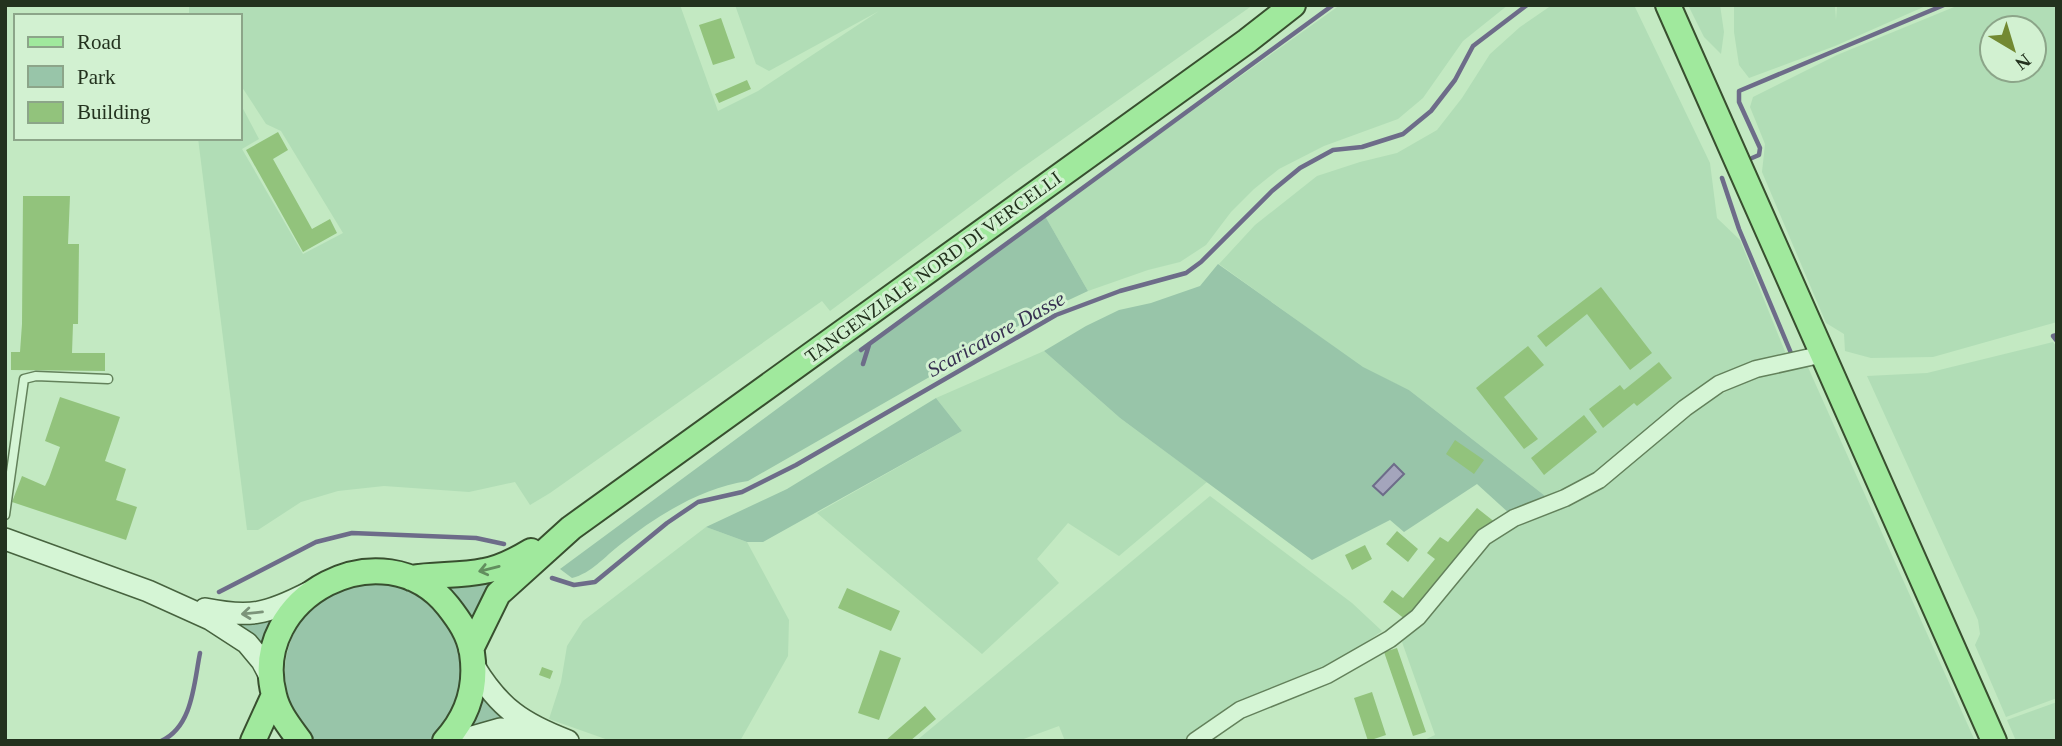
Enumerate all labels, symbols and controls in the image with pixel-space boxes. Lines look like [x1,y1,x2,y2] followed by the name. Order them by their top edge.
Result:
[14,14,242,140] legend
[1978,14,2048,84] north arrow
[77,30,122,54] text: Road
[2011,50,2035,75] text: N
[77,65,116,89] text: Park
[77,100,151,124] text: Building
[801,167,1065,367] street label: TANGENZIALE NORD DI VERCELLI
[923,286,1069,382] water label: Scaricatore Dasse
[478,564,500,577] one-way arrow
[241,607,264,620] one-way arrow

